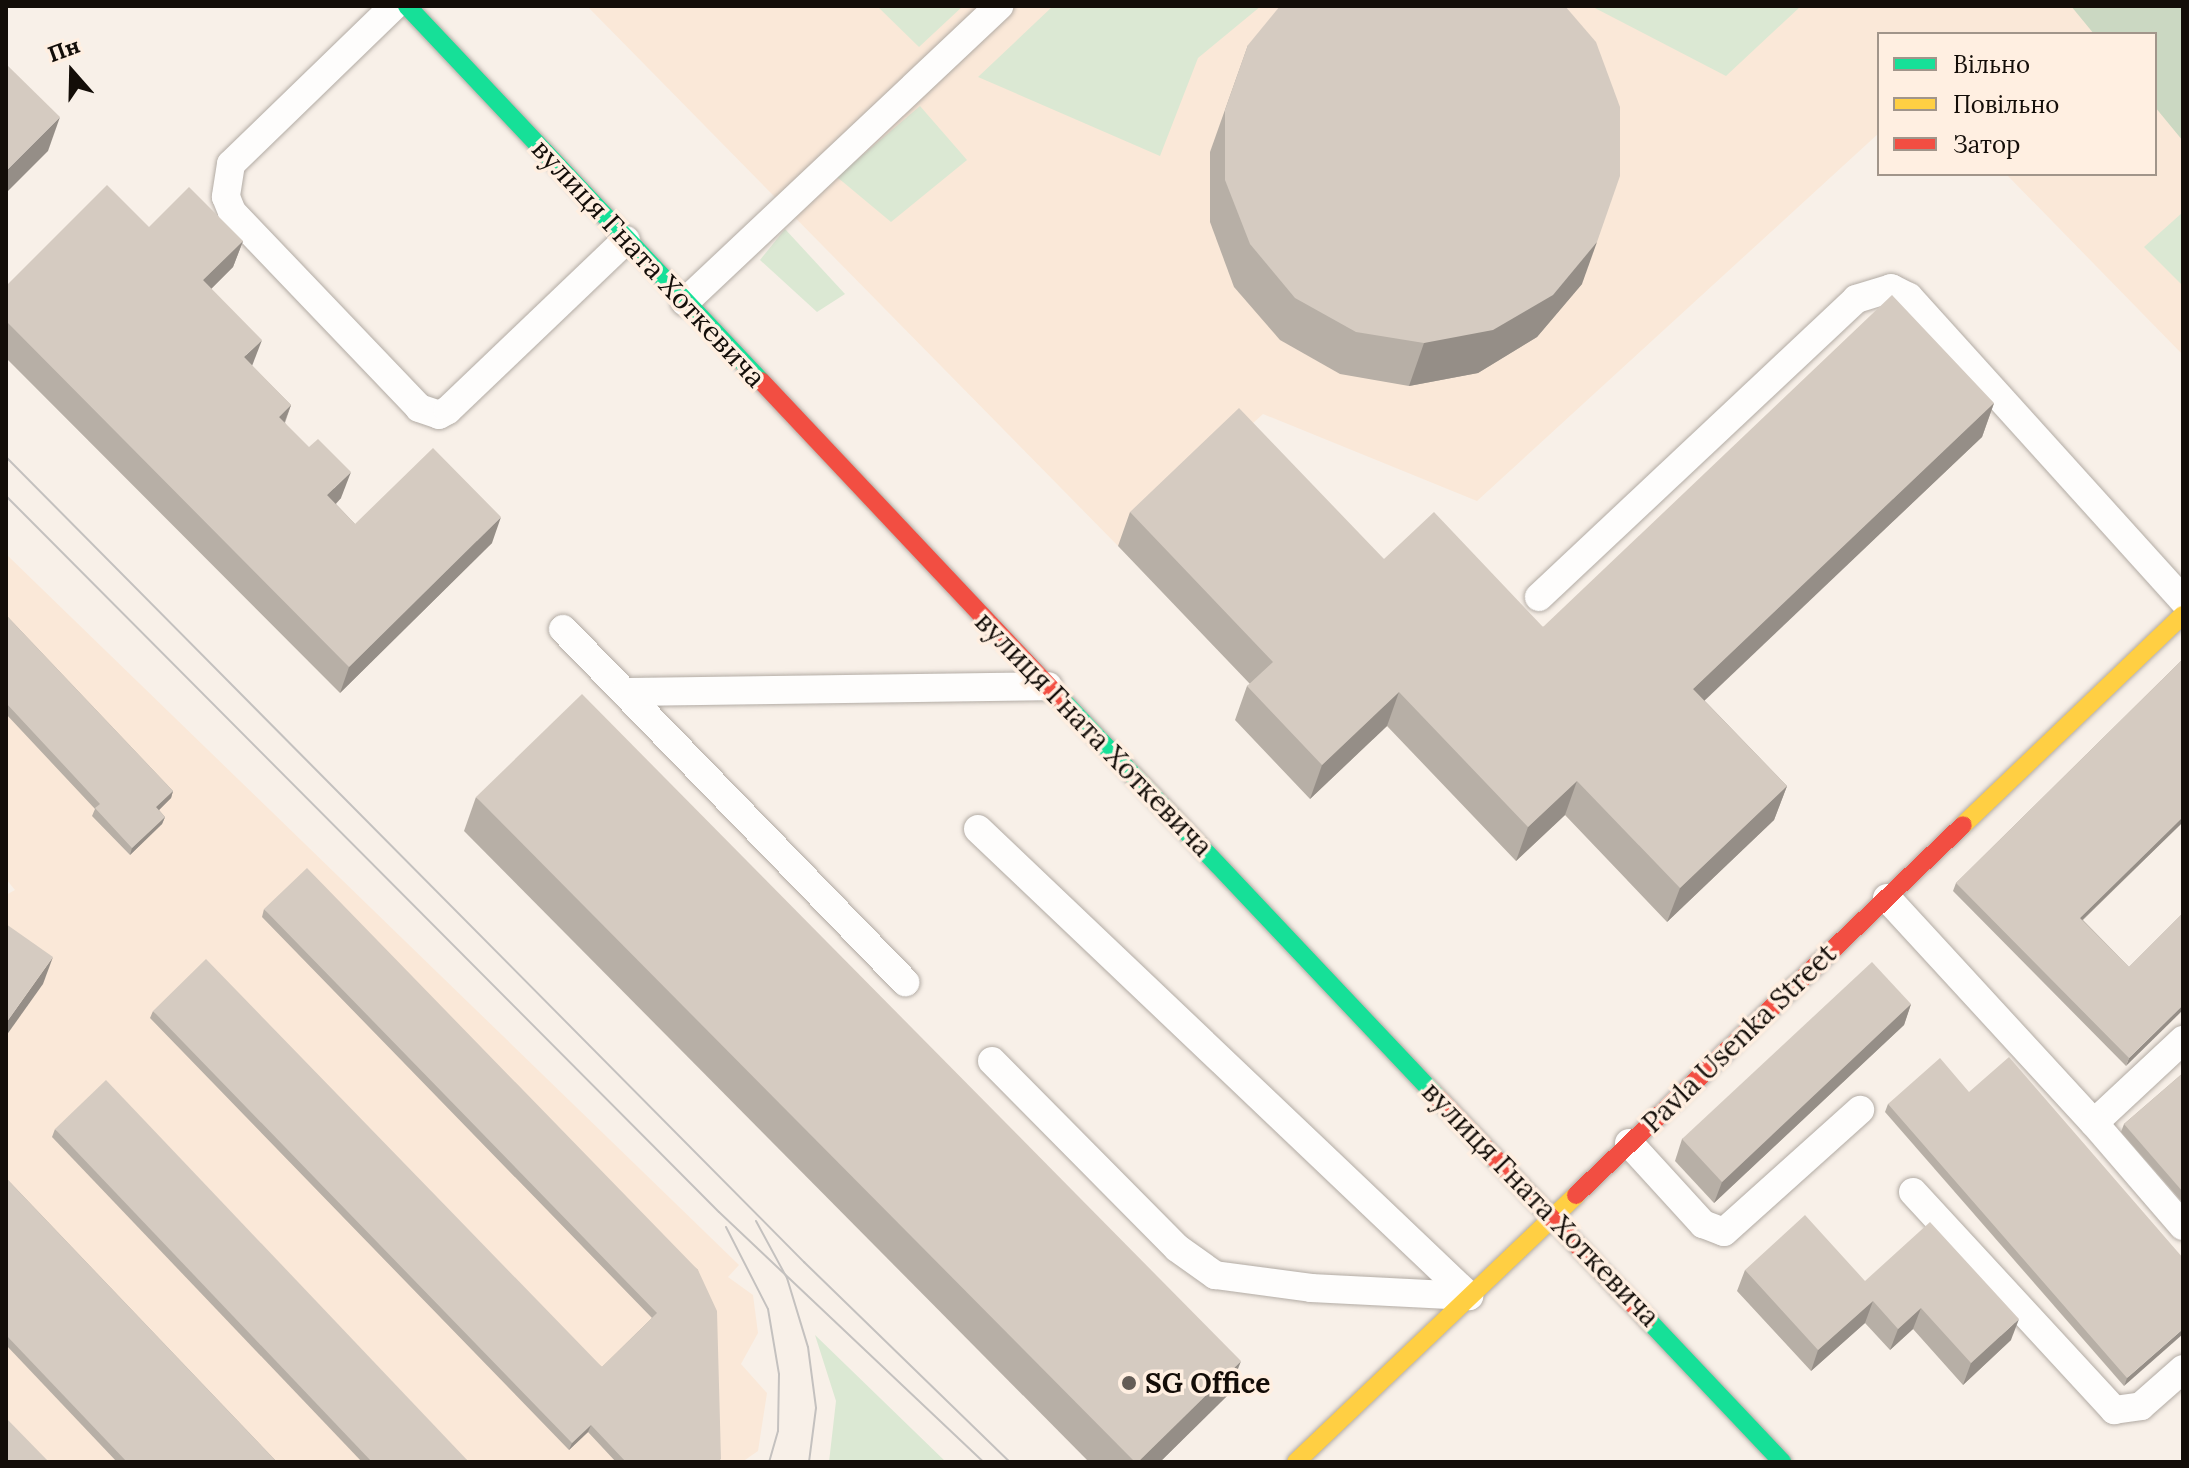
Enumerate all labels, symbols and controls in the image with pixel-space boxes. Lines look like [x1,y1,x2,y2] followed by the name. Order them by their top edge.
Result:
[44,31,84,68] text: Пн
[32,32,112,112] north arrow
[1877,32,2157,176] legend
[1953,49,2030,80] text: Вільно
[1953,89,2059,120] text: Повільно
[1953,129,2020,160] text: Затор
[525,132,773,394] street label: вулиця Гната Хоткевича
[968,605,1220,863] street label: вулиця Гната Хоткевича
[1635,937,1843,1139] street label: Pavla Usenka Street
[1415,1075,1667,1333] street label: вулиця Гната Хоткевича
[1145,1366,1270,1400] place label: SG Office
[1120,1374,1138,1392] marker: SG Office

